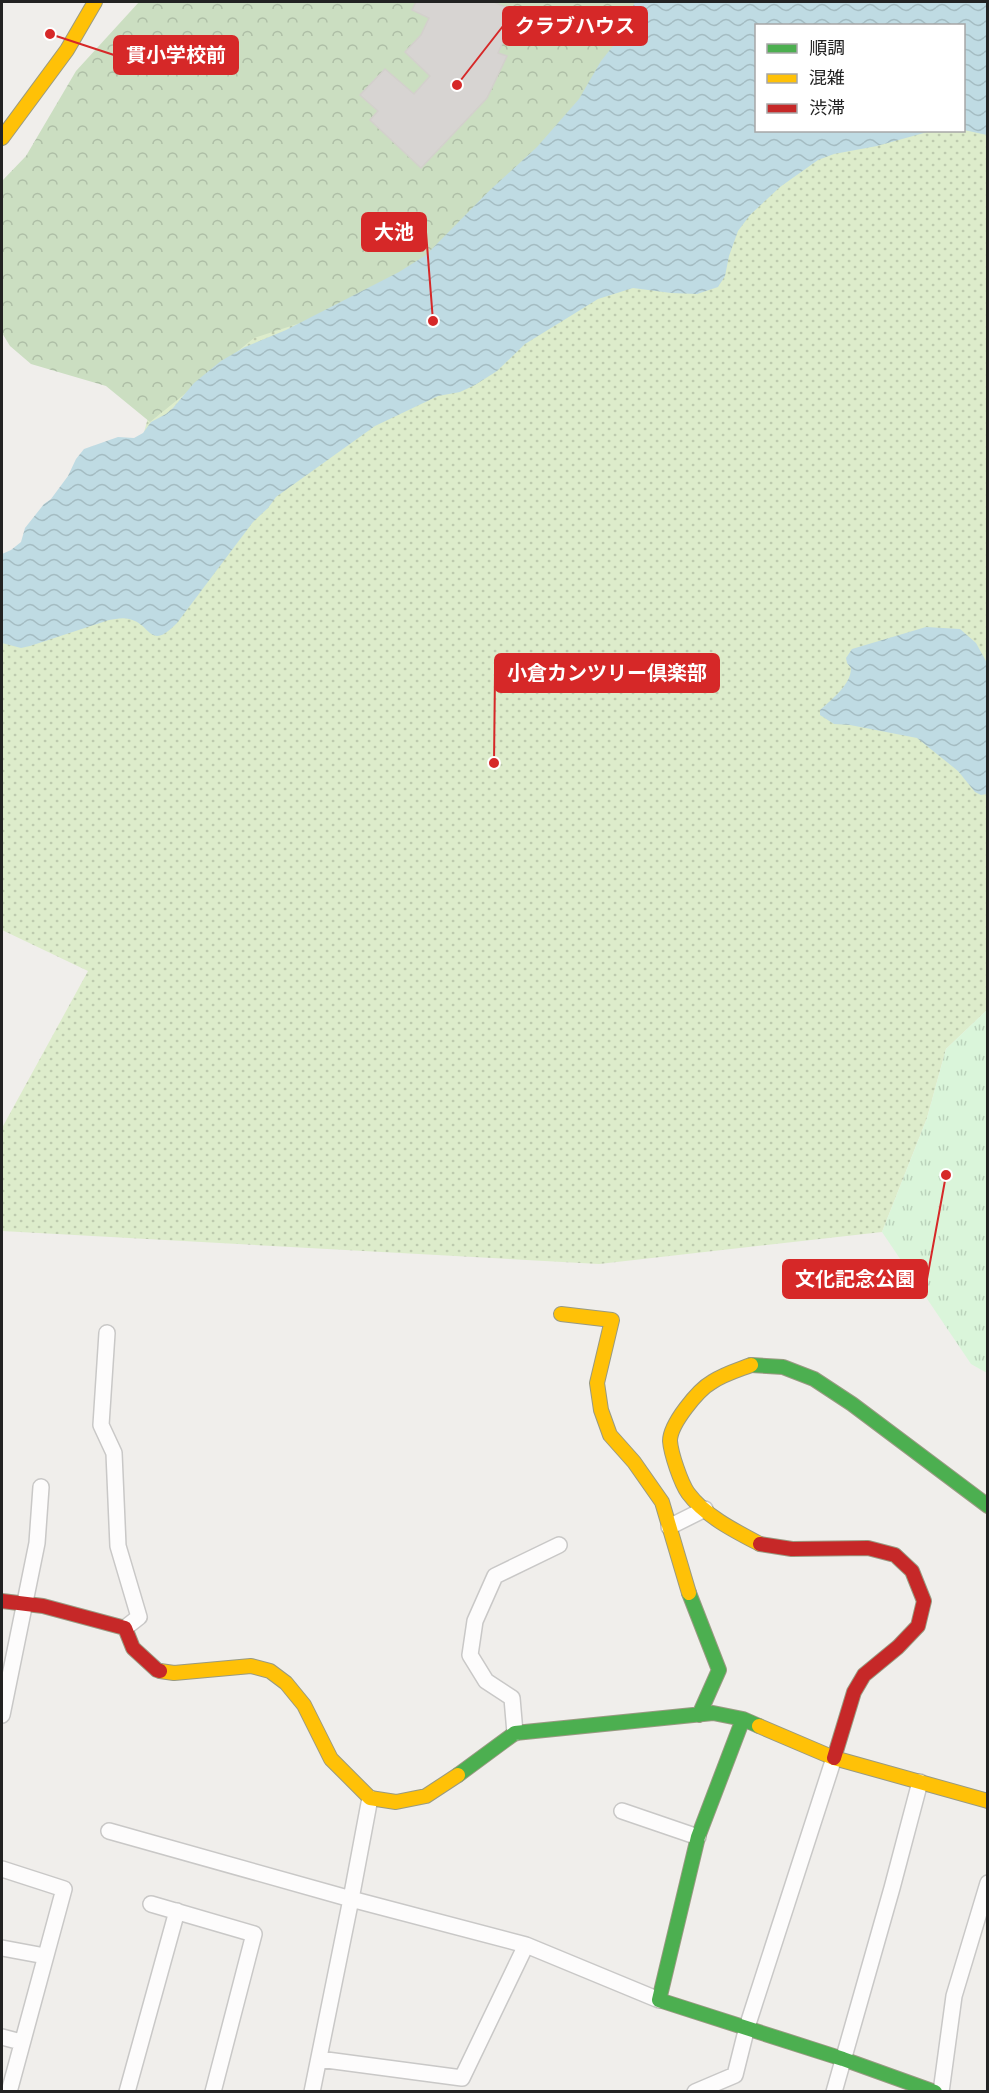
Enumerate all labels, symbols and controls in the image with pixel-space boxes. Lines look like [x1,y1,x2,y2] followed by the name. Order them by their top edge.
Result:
[503,7,647,45] callout: クラブハウス
[515,14,635,38] text: クラブハウス
[755,24,965,132] legend
[114,36,238,74] callout: 貫小学校前
[809,37,845,59] text: 順調
[126,43,226,67] text: 貫小学校前
[809,67,845,89] text: 混雑
[809,97,845,119] text: 渋滞
[362,213,426,251] callout: 大池
[374,220,414,244] text: 大池
[495,654,719,692] callout: 小倉カンツリー倶楽部
[507,661,707,685] text: 小倉カンツリー倶楽部
[783,1260,927,1298] callout: 文化記念公園
[795,1267,915,1291] text: 文化記念公園

